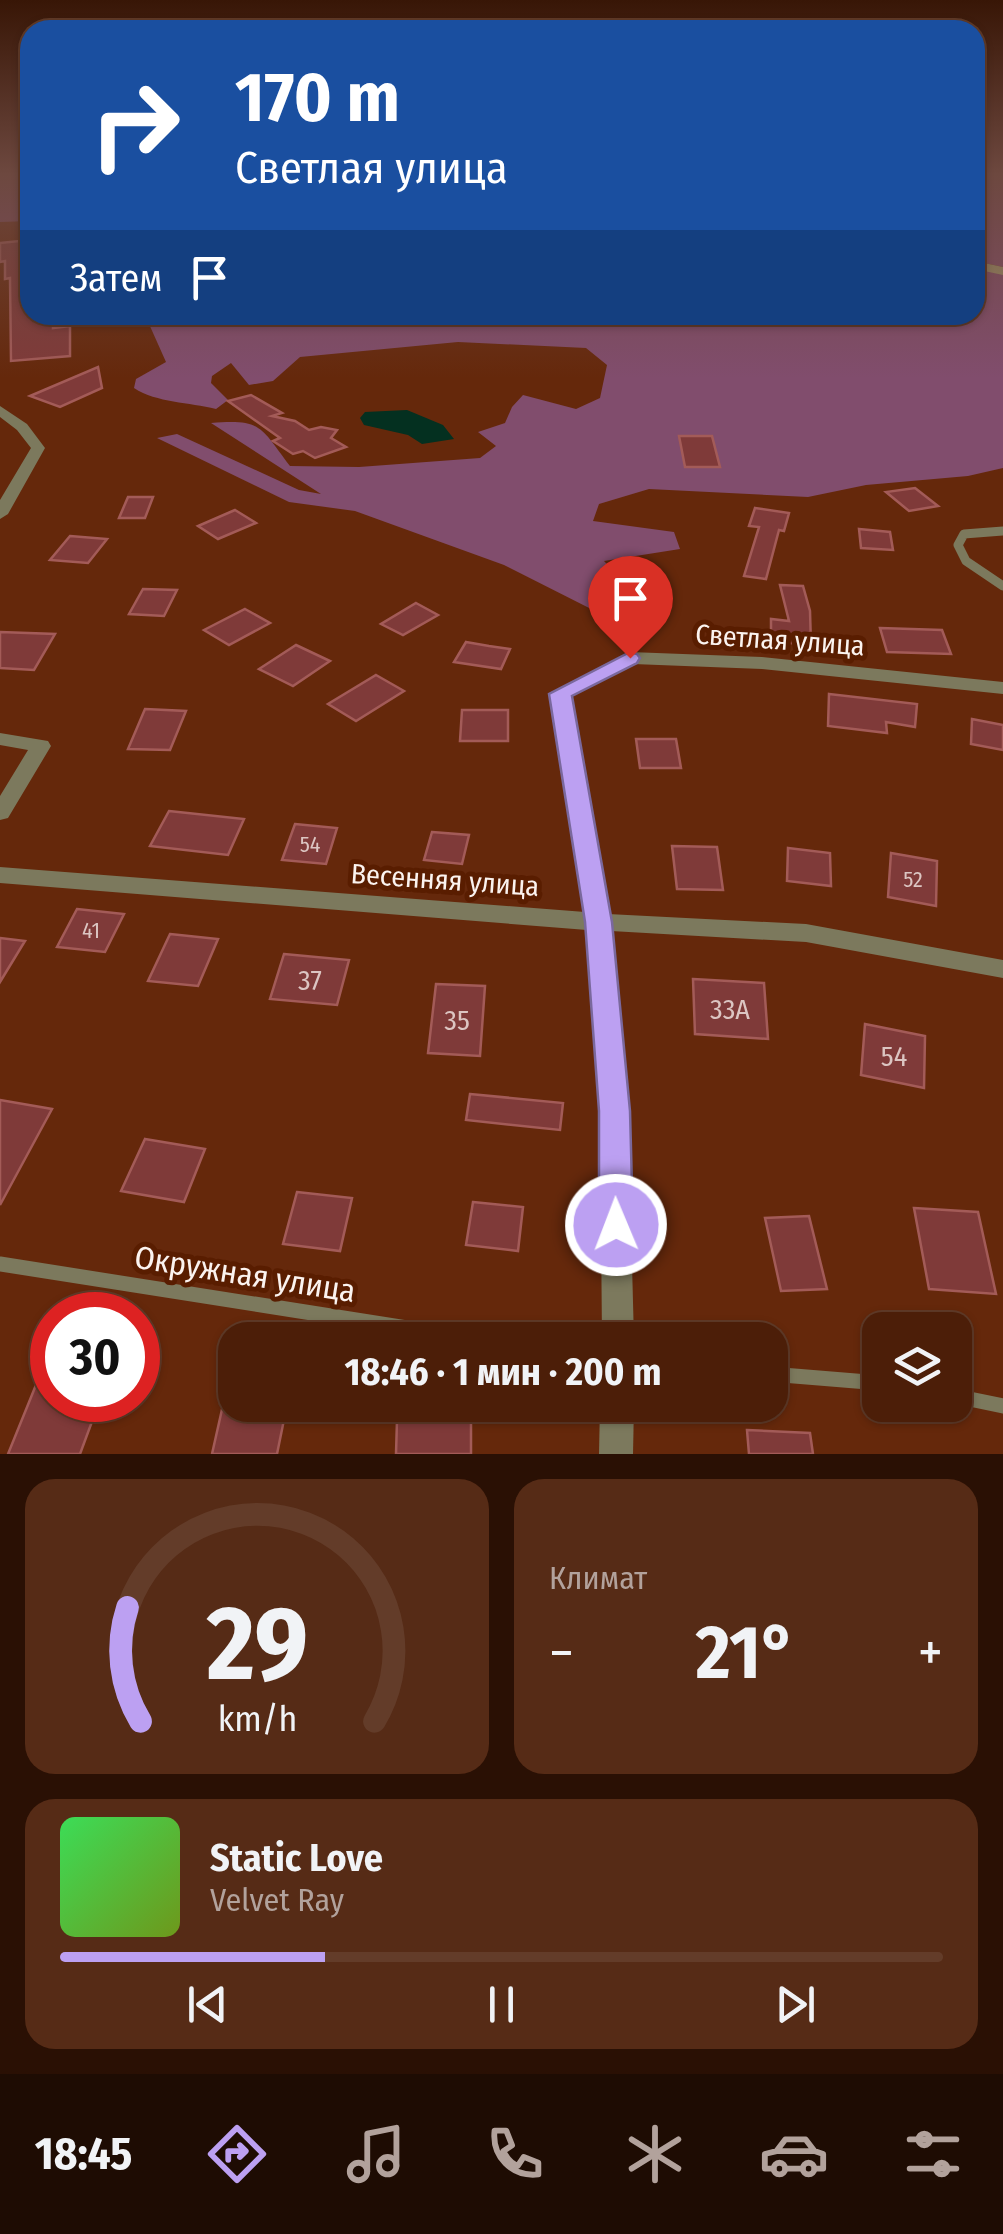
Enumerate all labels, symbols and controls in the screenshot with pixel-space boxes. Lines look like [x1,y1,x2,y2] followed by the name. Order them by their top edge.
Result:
[235,56,400,140] text: 170 m
[70,60,200,190] icon: right
[235,141,508,195] text: Светлая улица
[182,250,237,305] icon: arrive
[70,255,162,301] text: Затем
[588,556,673,659] pin
[603,571,658,626] icon: arrive
[694,618,866,662] street label: Светлая улица
[300,831,321,858] house number: 54
[350,857,540,903] street label: Весенняя улица
[903,866,923,893] house number: 52
[82,917,100,944] house number: 41
[298,964,322,997] house number: 37
[710,993,750,1026] house number: 33А
[444,1004,470,1037] house number: 35
[881,1040,907,1073] house number: 54
[564,1173,668,1277] position arrow
[132,1238,358,1310] street label: Окружная улица
[30,1292,160,1422] speed limit sign: 30
[862,1312,972,1422] map controls
[862,1312,972,1422] button: layers
[345,1349,661,1395] text: 18:46 · 1 мин · 200 m
[549,1559,647,1597] text: Климат
[205,1582,308,1707] text: 29
[696,1608,796,1698] text: 21°
[549,1620,574,1686] text: −
[918,1620,943,1686] text: +
[217,1698,297,1740] text: km/h
[210,1835,383,1881] text: Static Love
[210,1881,344,1919] text: Velvet Ray
[180,1977,235,2032] icon: previous
[474,1977,529,2032] icon: pause
[768,1977,823,2032] icon: next
[202,2119,272,2189] icon: directions
[341,2119,411,2189] icon: music
[480,2119,550,2189] icon: phone
[620,2119,690,2189] icon: climate
[759,2119,829,2189] icon: car
[898,2119,968,2189] icon: filters
[35,2127,132,2181] text: 18:45

